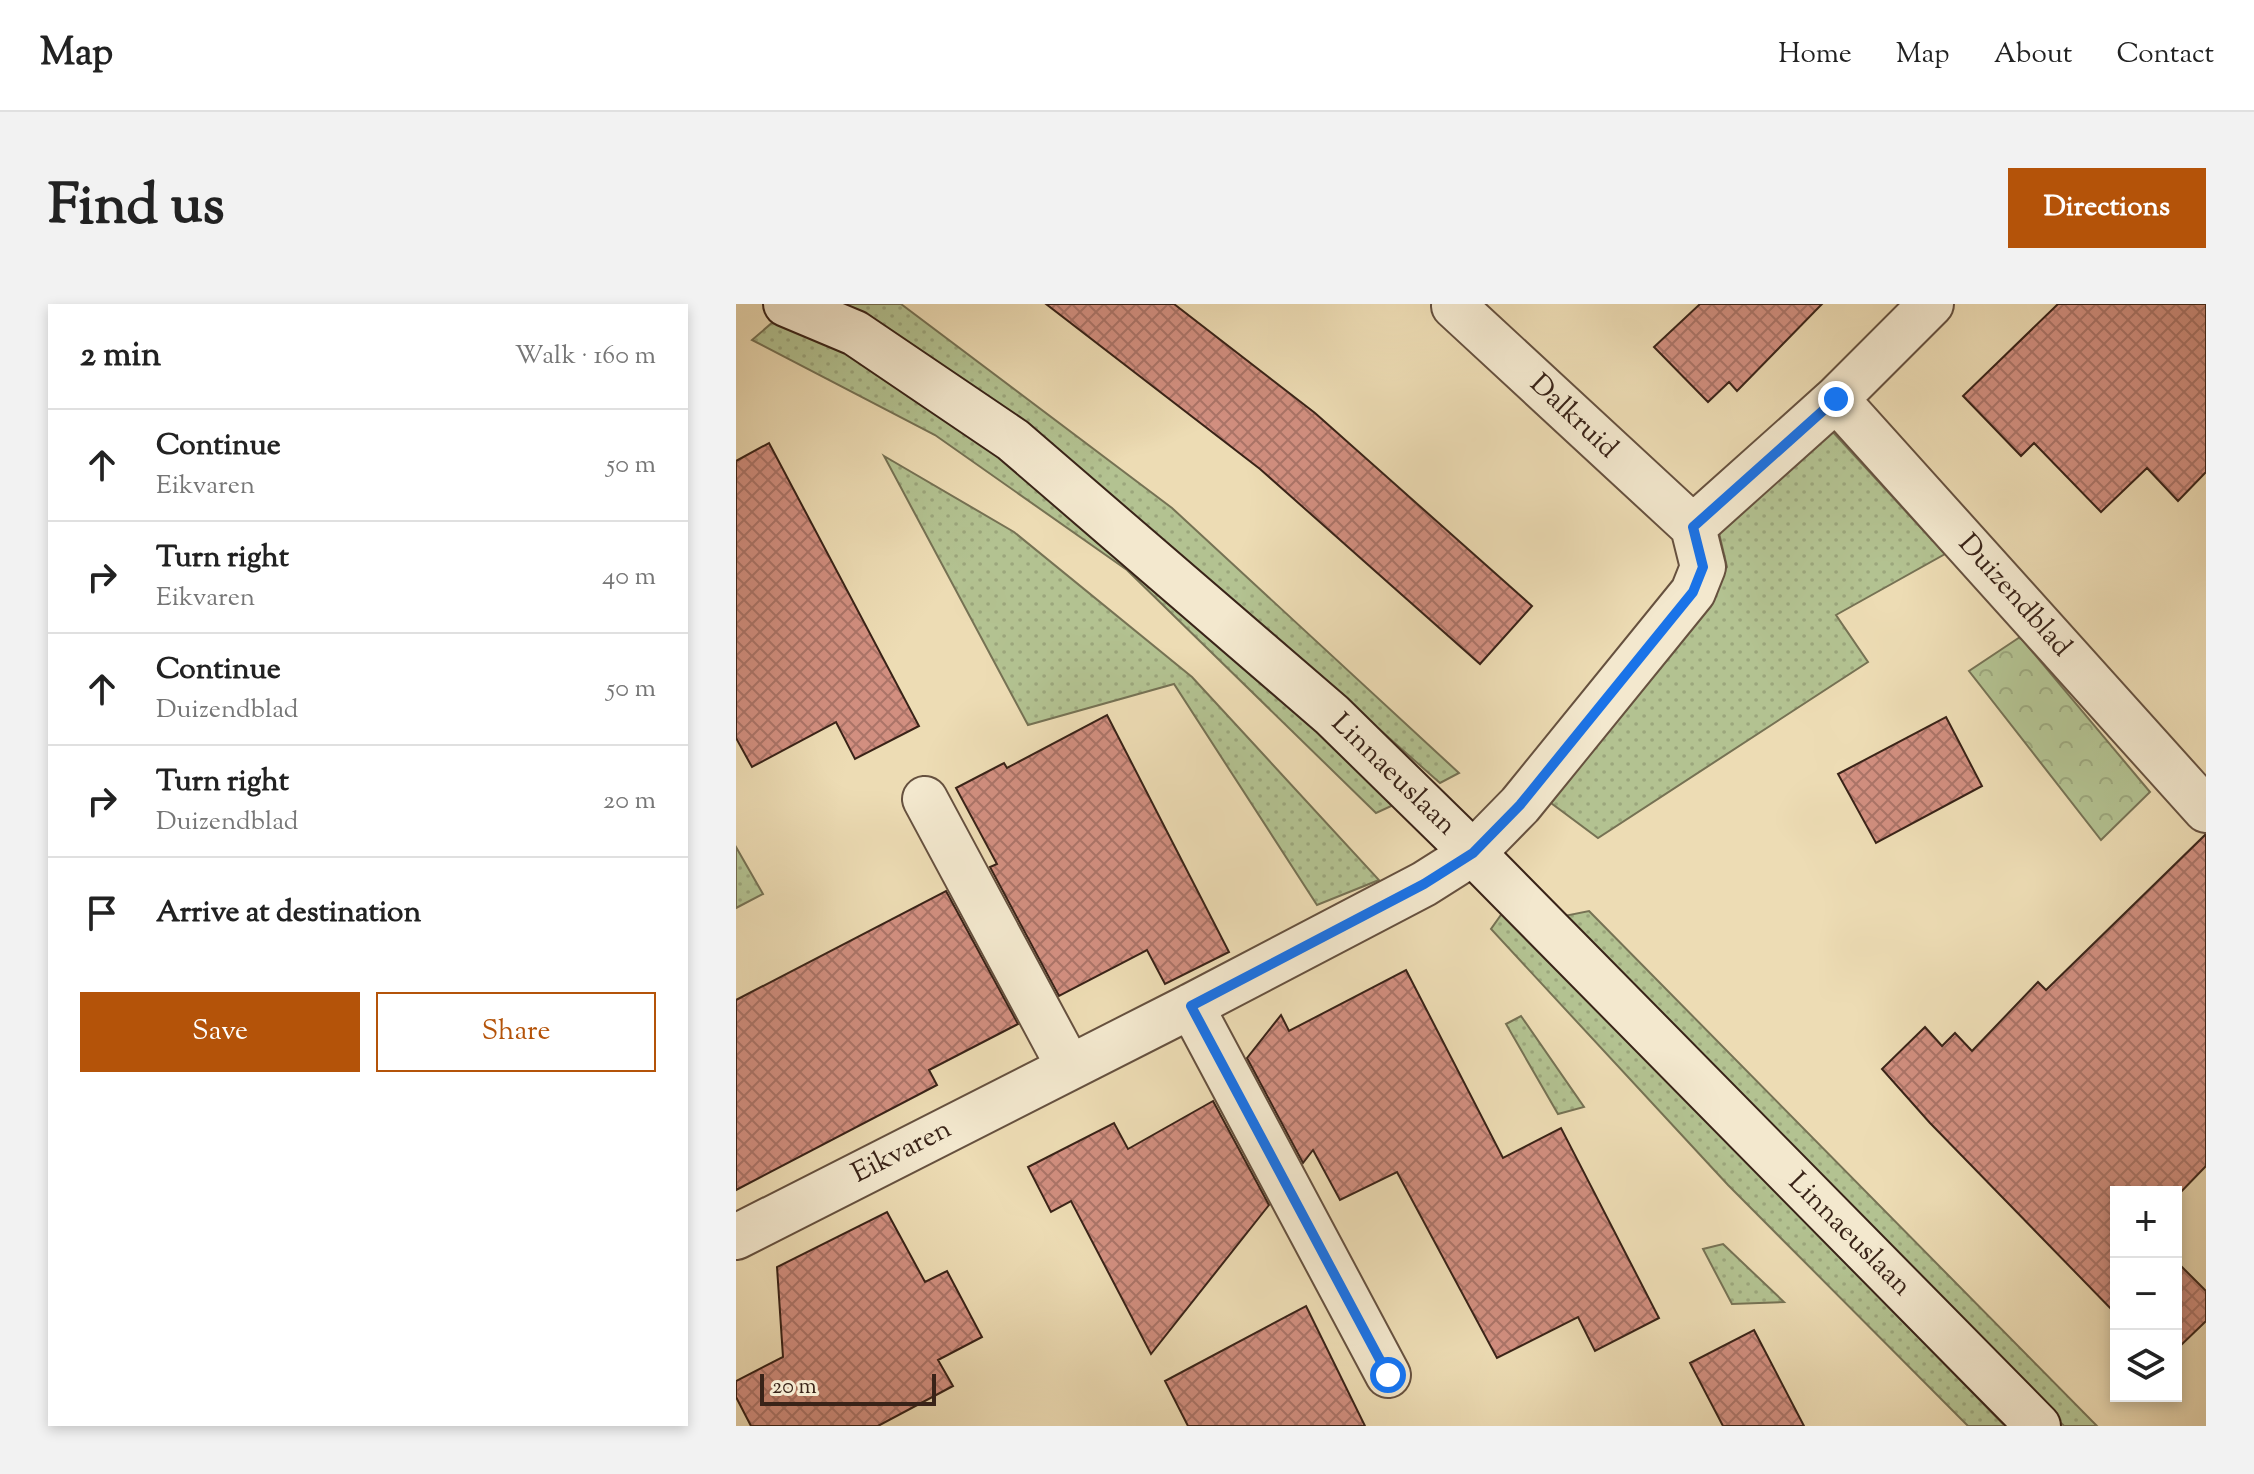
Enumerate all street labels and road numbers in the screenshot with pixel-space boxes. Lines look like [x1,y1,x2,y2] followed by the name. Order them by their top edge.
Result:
[1520,365,1626,469] street label: Dalkruid
[1948,526,2080,667] street label: Duizendblad
[1321,705,1465,845] street label: Linnaeuslaan
[845,1110,959,1194] street label: Eikvaren
[1778,1164,1920,1306] street label: Linnaeuslaan

